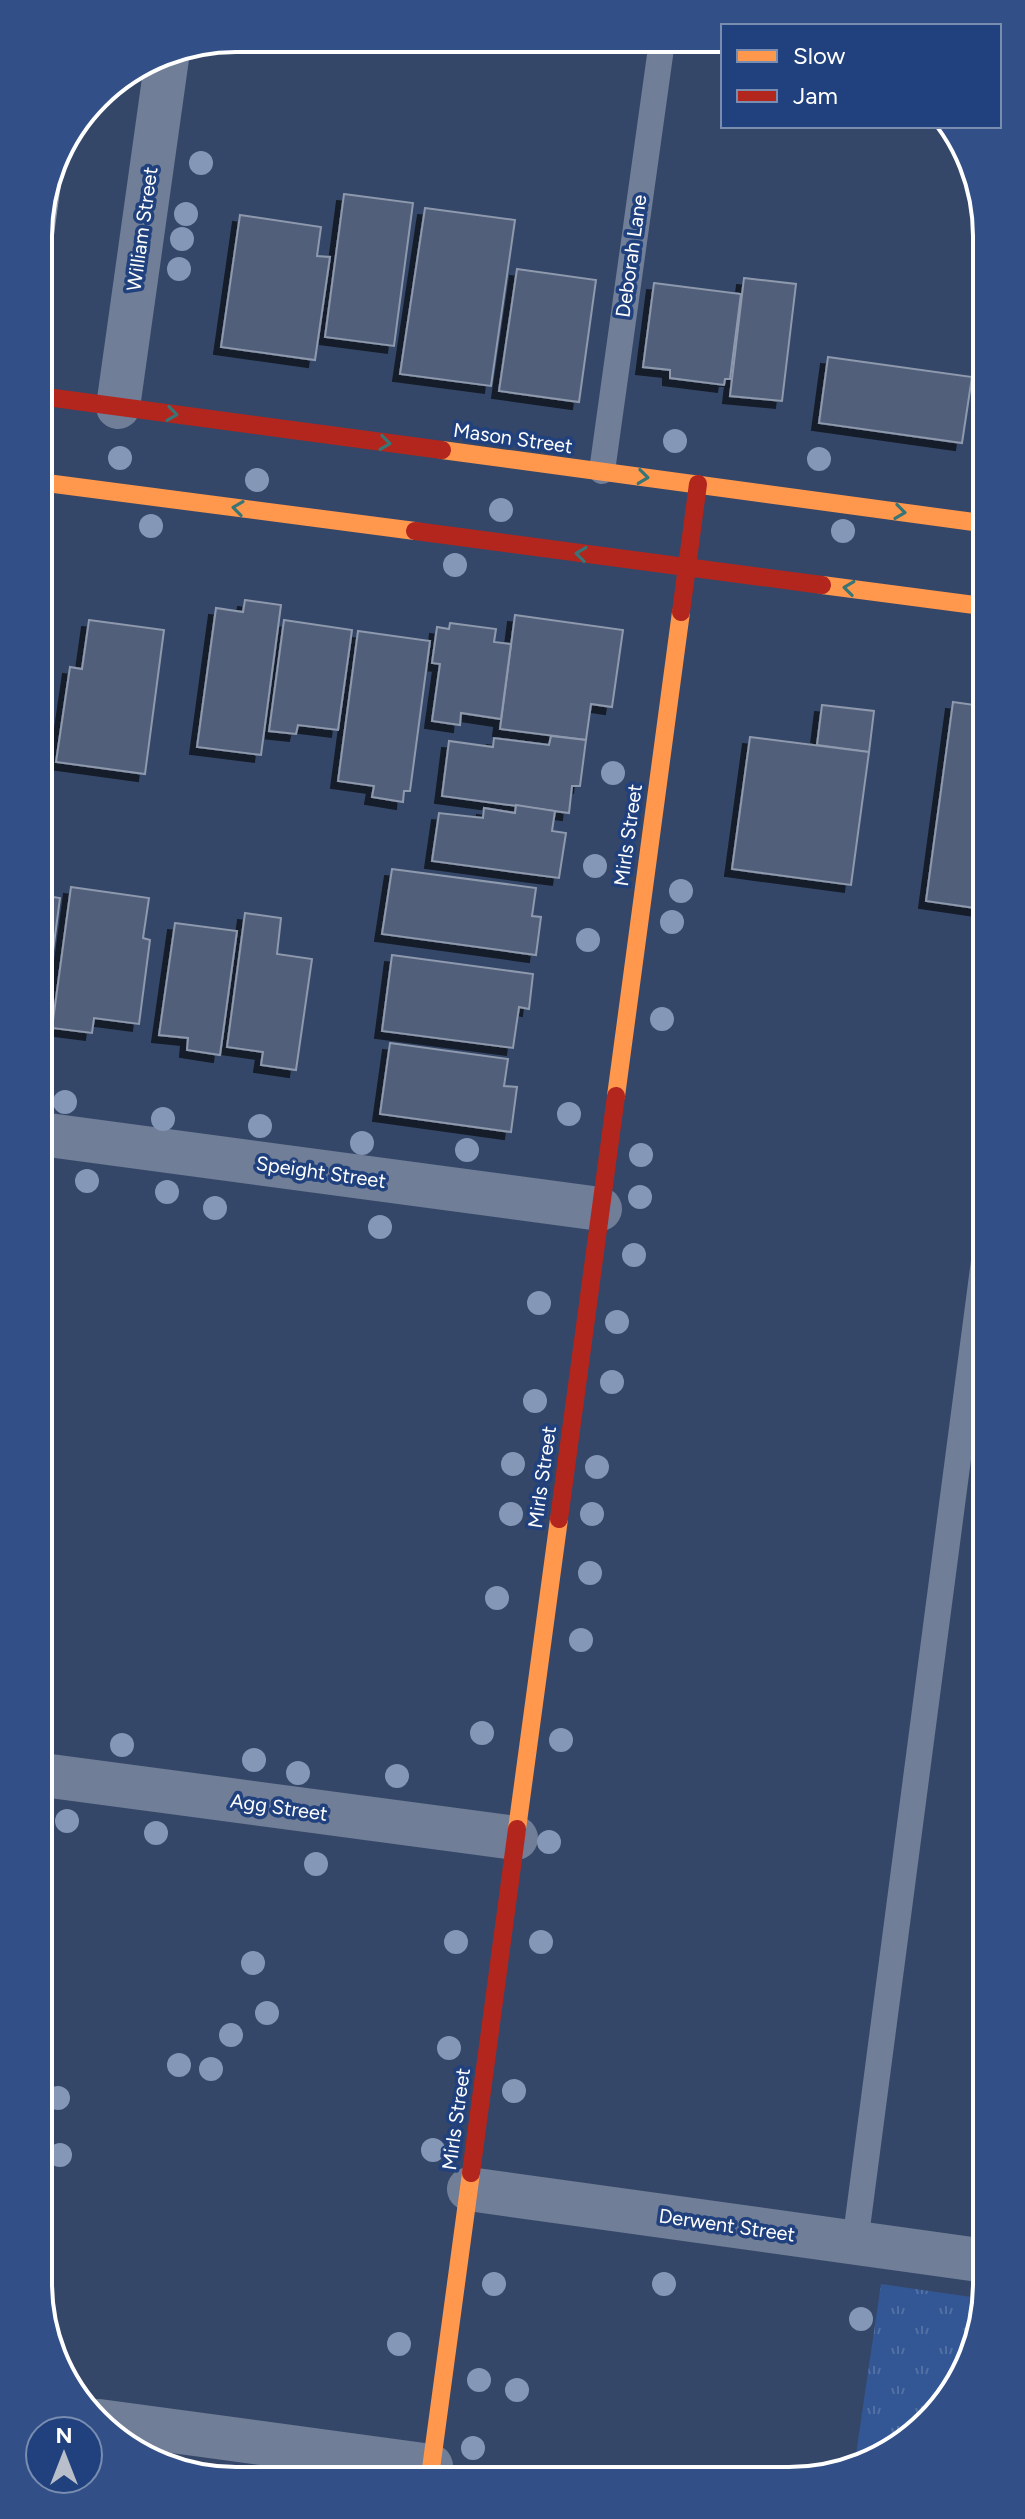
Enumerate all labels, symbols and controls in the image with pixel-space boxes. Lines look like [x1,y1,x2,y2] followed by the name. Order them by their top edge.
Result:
[721,24,1001,128] legend
[793,41,846,70] text: Slow
[793,81,838,110] text: Jam
[121,165,163,293] street label: William Street
[611,193,652,319] street label: Deborah Lane
[165,405,179,422] one-way arrow
[452,418,574,458] street label: Mason Street
[378,434,392,451] one-way arrow
[636,468,650,485] one-way arrow
[231,500,244,517] one-way arrow
[893,503,907,520] one-way arrow
[574,545,587,562] one-way arrow
[842,580,855,597] one-way arrow
[609,782,647,888] street label: Mirls Street
[254,1151,388,1193] street label: Speight Street
[523,1424,561,1530] street label: Mirls Street
[229,1788,329,1826] street label: Agg Street
[437,2066,475,2172] street label: Mirls Street
[657,2204,797,2246] street label: Derwent Street
[24,2415,104,2495] north arrow
[55,2422,73,2449] text: N

